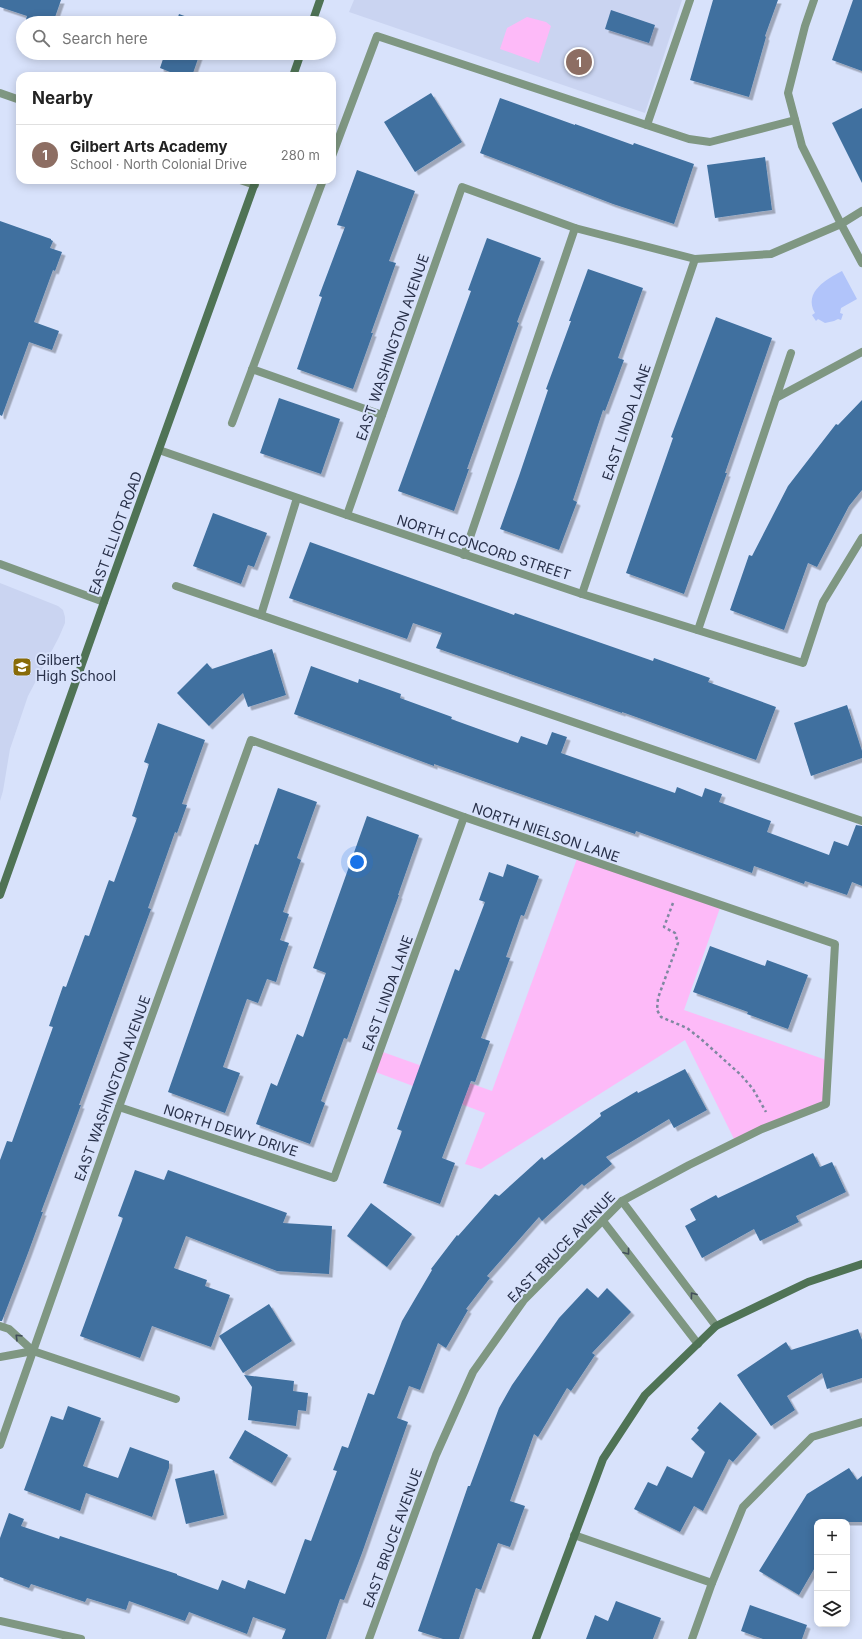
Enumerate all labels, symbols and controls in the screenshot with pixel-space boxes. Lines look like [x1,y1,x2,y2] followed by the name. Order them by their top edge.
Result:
[16,16,336,60] search box
[30,27,52,49] icon: search
[62,29,148,48] text: Search here
[566,47,592,77] pin: 1
[32,88,93,108] text: Nearby
[70,137,228,156] text: Gilbert Arts Academy
[42,147,48,163] text: 1
[281,147,320,163] text: 280 m
[70,156,247,172] text: School · North Colonial Drive
[352,251,432,443] street label: EAST WASHINGTON AVENUE
[598,362,654,482] street label: EAST LINDA LANE
[85,469,145,597] street label: EAST ELLIOT ROAD
[395,511,573,583] street label: NORTH CONCORD STREET
[36,651,116,684] place label: Gilbert High School
[11,656,33,678] school or university icon: Gilbert High School
[470,799,622,865] street label: NORTH NIELSON LANE
[347,852,367,872] your location
[358,933,416,1053] street label: EAST LINDA LANE
[70,993,154,1183] street label: EAST WASHINGTON AVENUE
[162,1100,300,1160] street label: NORTH DEWY DRIVE
[504,1188,618,1306] street label: EAST BRUCE AVENUE
[622,1247,629,1254] one-way arrow
[690,1293,697,1300] one-way arrow
[15,1334,23,1342] one-way arrow
[359,1466,425,1610] street label: EAST BRUCE AVENUE
[814,1519,850,1627] map controls
[814,1519,850,1555] button: +
[814,1555,850,1591] button: −
[814,1591,850,1627] button: layers

